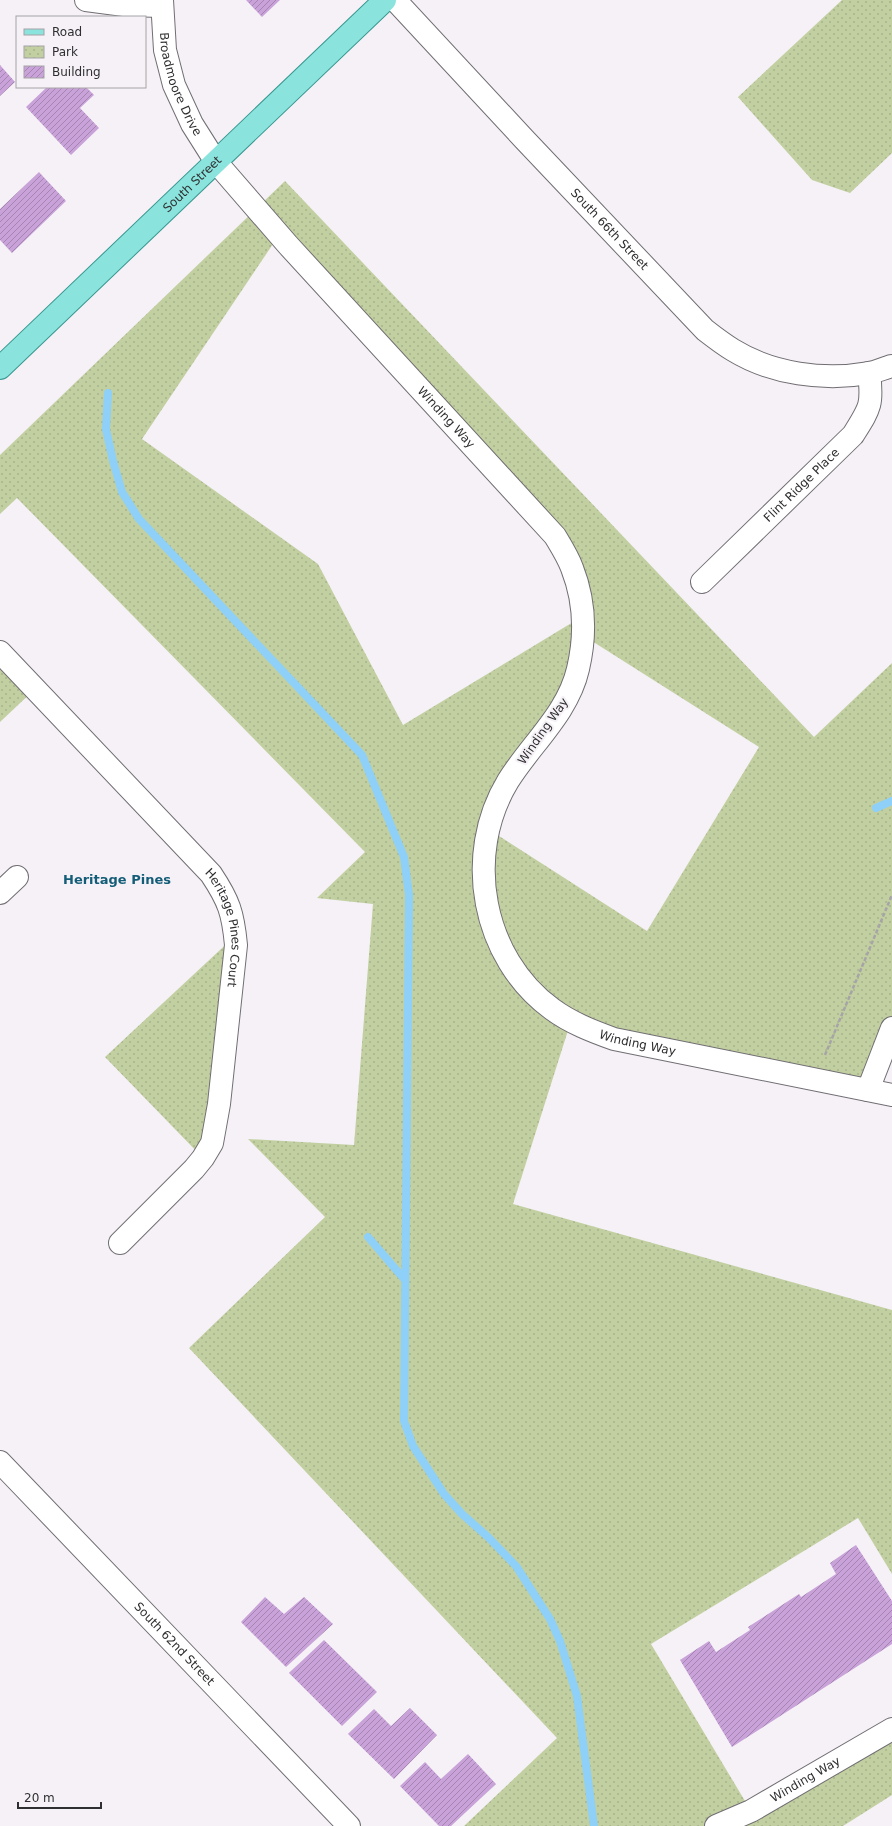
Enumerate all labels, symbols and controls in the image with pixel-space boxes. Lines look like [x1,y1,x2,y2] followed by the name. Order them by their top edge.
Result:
[16,16,146,88] legend
[52,25,82,39] text: Road
[157,32,205,138] street label: Broadmoore Drive
[52,45,78,59] text: Park
[52,65,101,79] text: Building
[160,153,225,215] street label: South Street
[568,186,652,273] street label: South 66th Street
[415,384,478,451] street label: Winding Way
[761,445,842,525] street label: Flint Ridge Place
[515,695,571,767] street label: Winding Way
[202,865,243,988] street label: Heritage Pines Court
[63,872,171,887] district label: Heritage Pines
[597,1027,677,1058] street label: Winding Way
[131,1600,218,1689] street label: South 62nd Street
[768,1754,843,1805] street label: Winding Way
[18,1784,101,1810] scale bar
[24,1791,55,1805] text: 20 m

